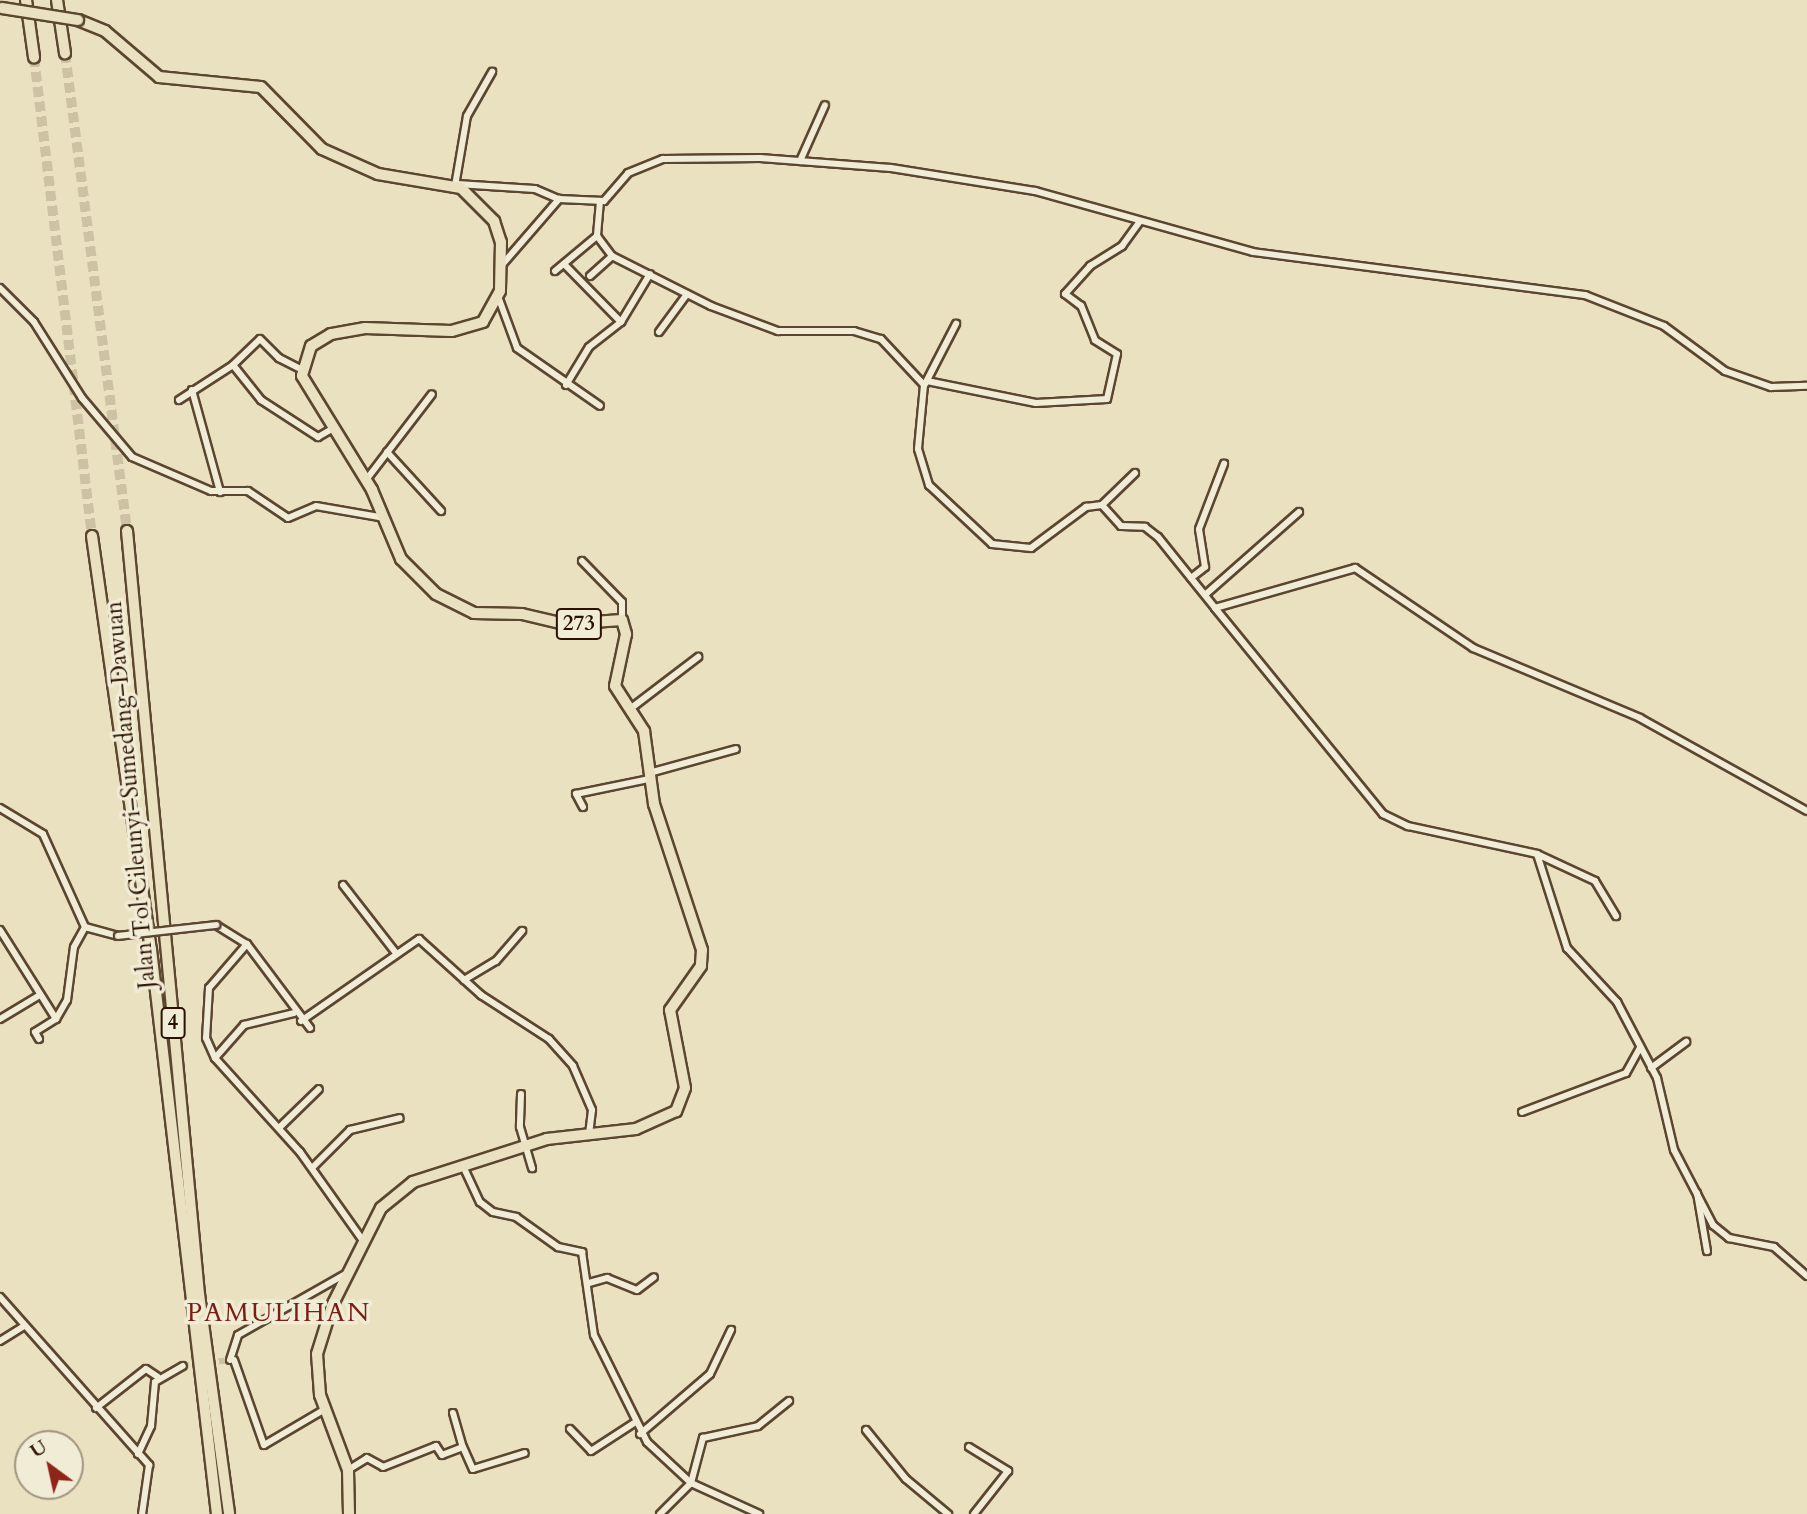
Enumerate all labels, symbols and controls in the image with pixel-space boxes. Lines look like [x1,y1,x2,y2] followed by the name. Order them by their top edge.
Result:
[100,600,162,990] street label: Jalan Tol Cileunyi–Sumedang–Dawuan
[554,606,604,642] road number: 273
[159,1006,187,1040] road number: 4
[188,1297,370,1329] district label: PAMULIHAN
[14,1430,84,1500] north arrow
[25,1434,52,1464] text: U

